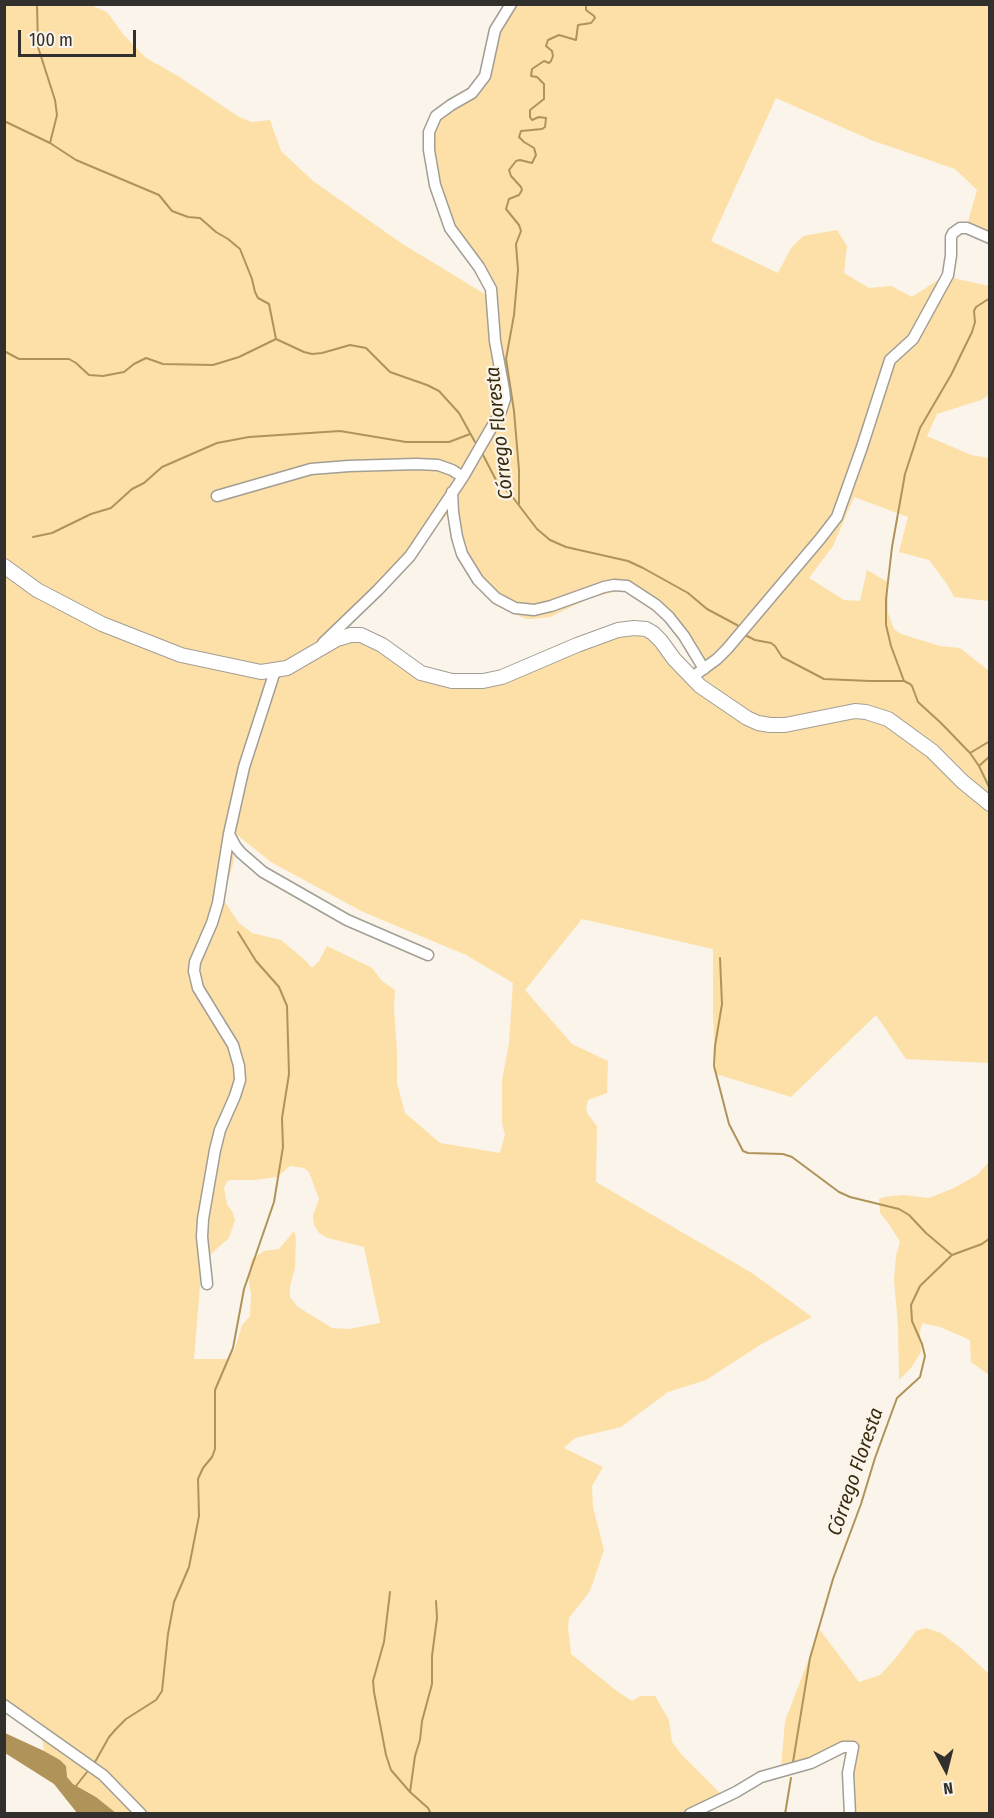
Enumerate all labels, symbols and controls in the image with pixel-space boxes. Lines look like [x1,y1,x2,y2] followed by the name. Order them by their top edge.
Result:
[21,18,140,56] scale bar
[29,29,73,51] text: 100 m
[481,365,519,501] water label: Córrego Floresta
[823,1405,889,1539] water label: Córrego Floresta
[916,1740,976,1800] north arrow
[942,1778,954,1798] text: N

